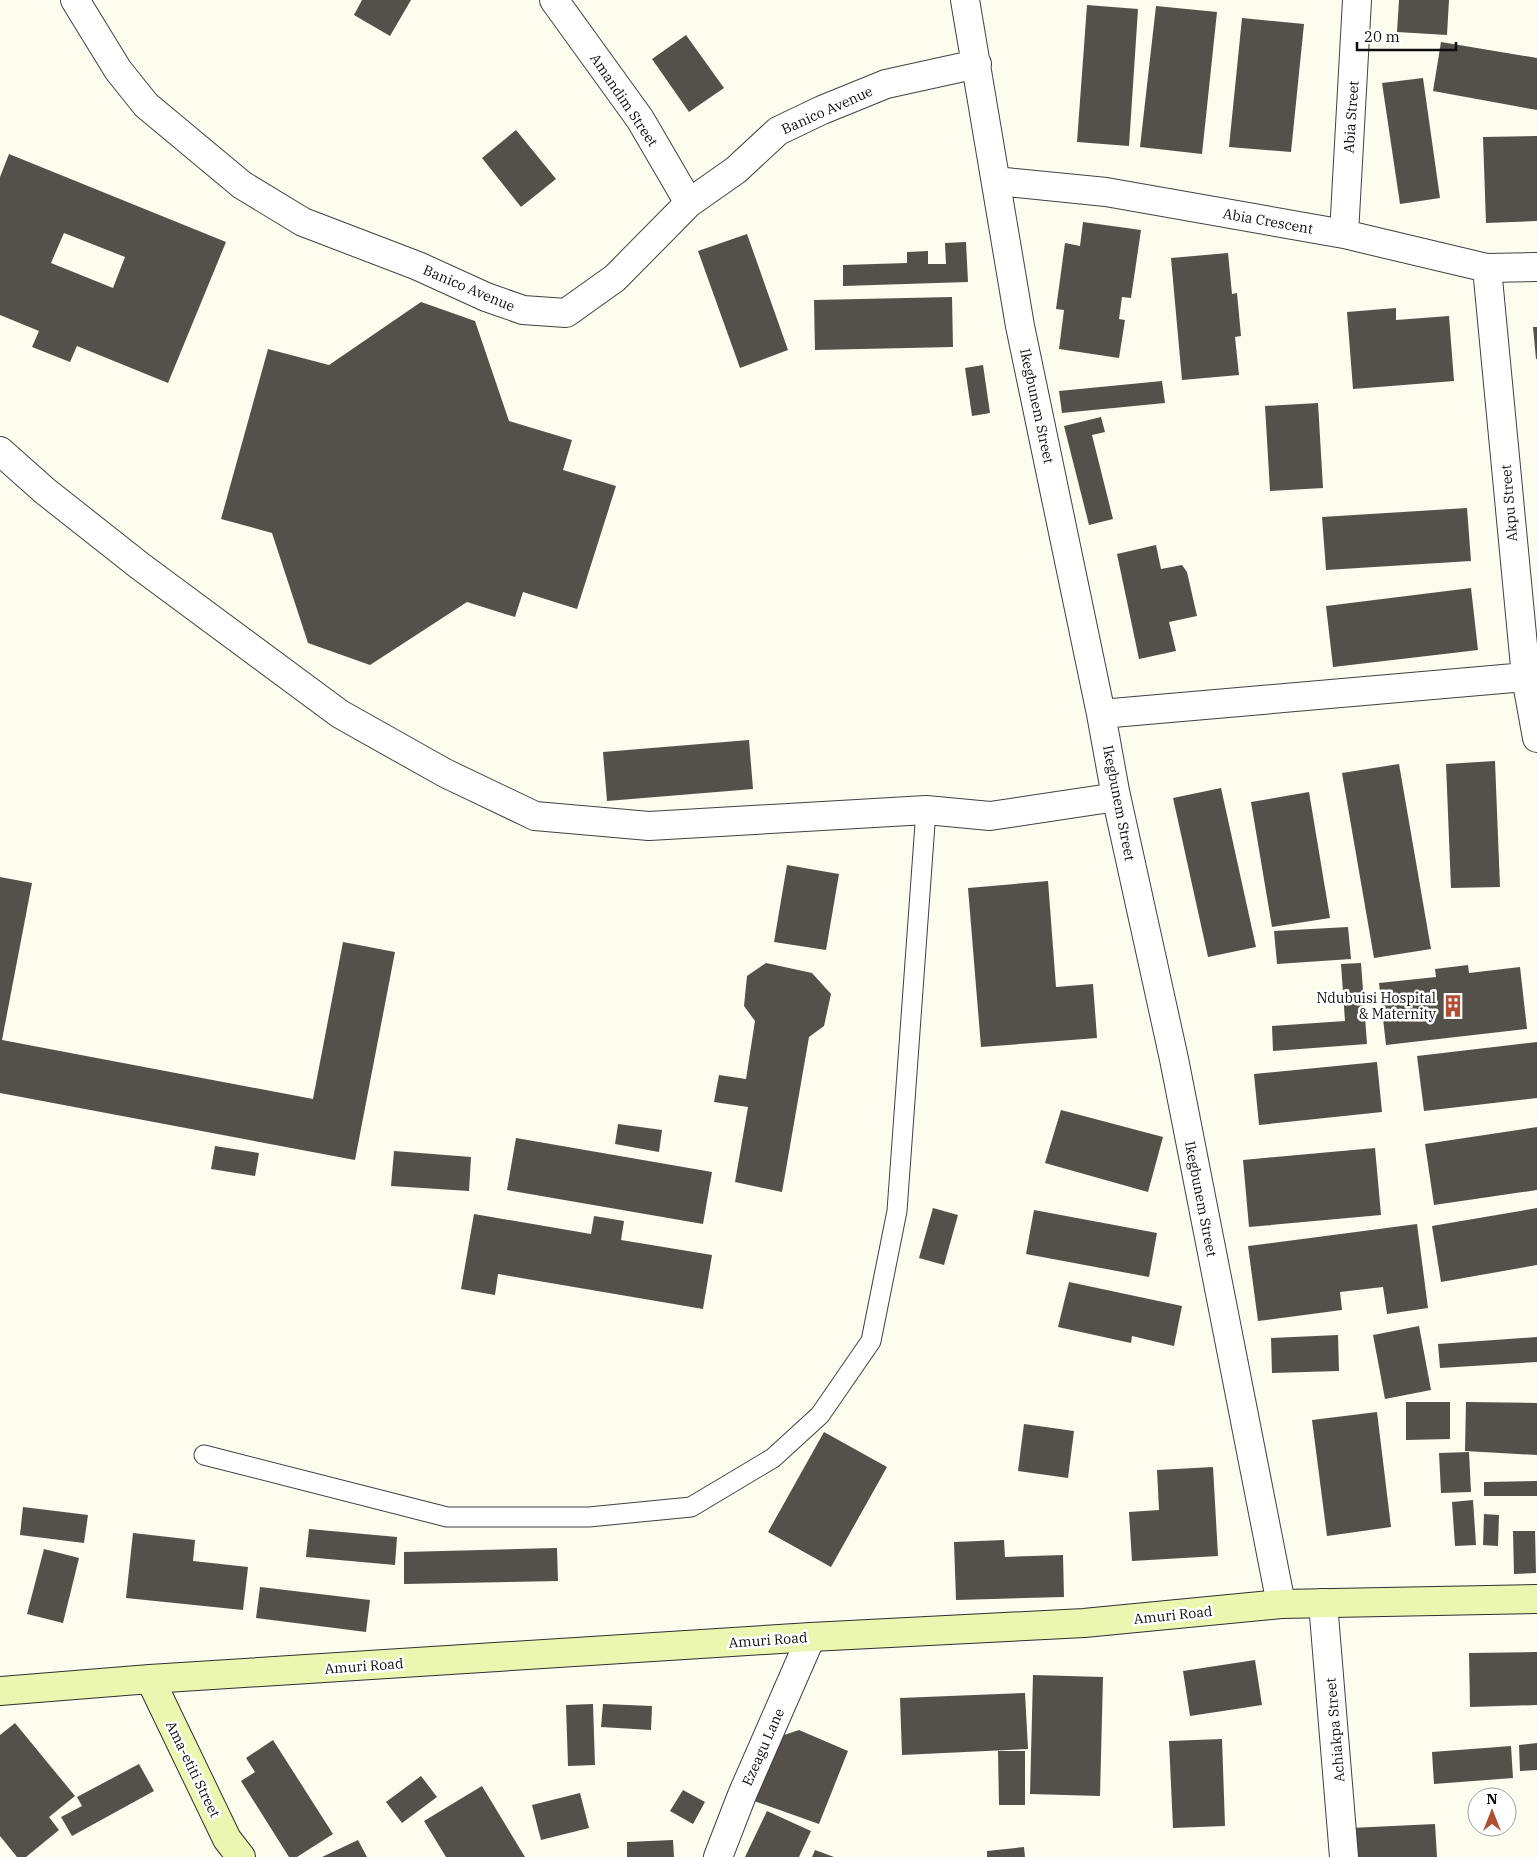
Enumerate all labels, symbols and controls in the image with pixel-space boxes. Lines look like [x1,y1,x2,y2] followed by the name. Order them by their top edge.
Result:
[1357,20,1456,52] scale bar
[1364,27,1400,46] text: 20 m
[586,50,662,150] street label: Amandim Street
[1339,80,1363,154] street label: Abia Street
[779,82,875,138] street label: Banico Avenue
[1222,204,1315,238] street label: Abia Crescent
[420,261,518,315] street label: Banico Avenue
[1016,347,1058,465] street label: Ikegbunem Street
[1497,464,1521,542] street label: Akpu Street
[1099,744,1139,862] street label: Ikegbunem Street
[1317,989,1437,1023] place label: Ndubuisi Hospital & Maternity
[1440,993,1466,1019] building icon: Ndubuisi Hospital & Maternity
[1181,1140,1221,1258] street label: Ikegbunem Street
[1133,1602,1214,1628] street label: Amuri Road
[728,1628,808,1652] street label: Amuri Road
[324,1654,404,1678] street label: Amuri Road
[1321,1677,1349,1783] street label: Achiakpa Street
[738,1705,788,1789] street label: Ezeagu Lane
[162,1718,224,1820] street label: Ama-etiti Street
[1467,1787,1517,1837] north arrow
[1486,1790,1498,1808] text: N

